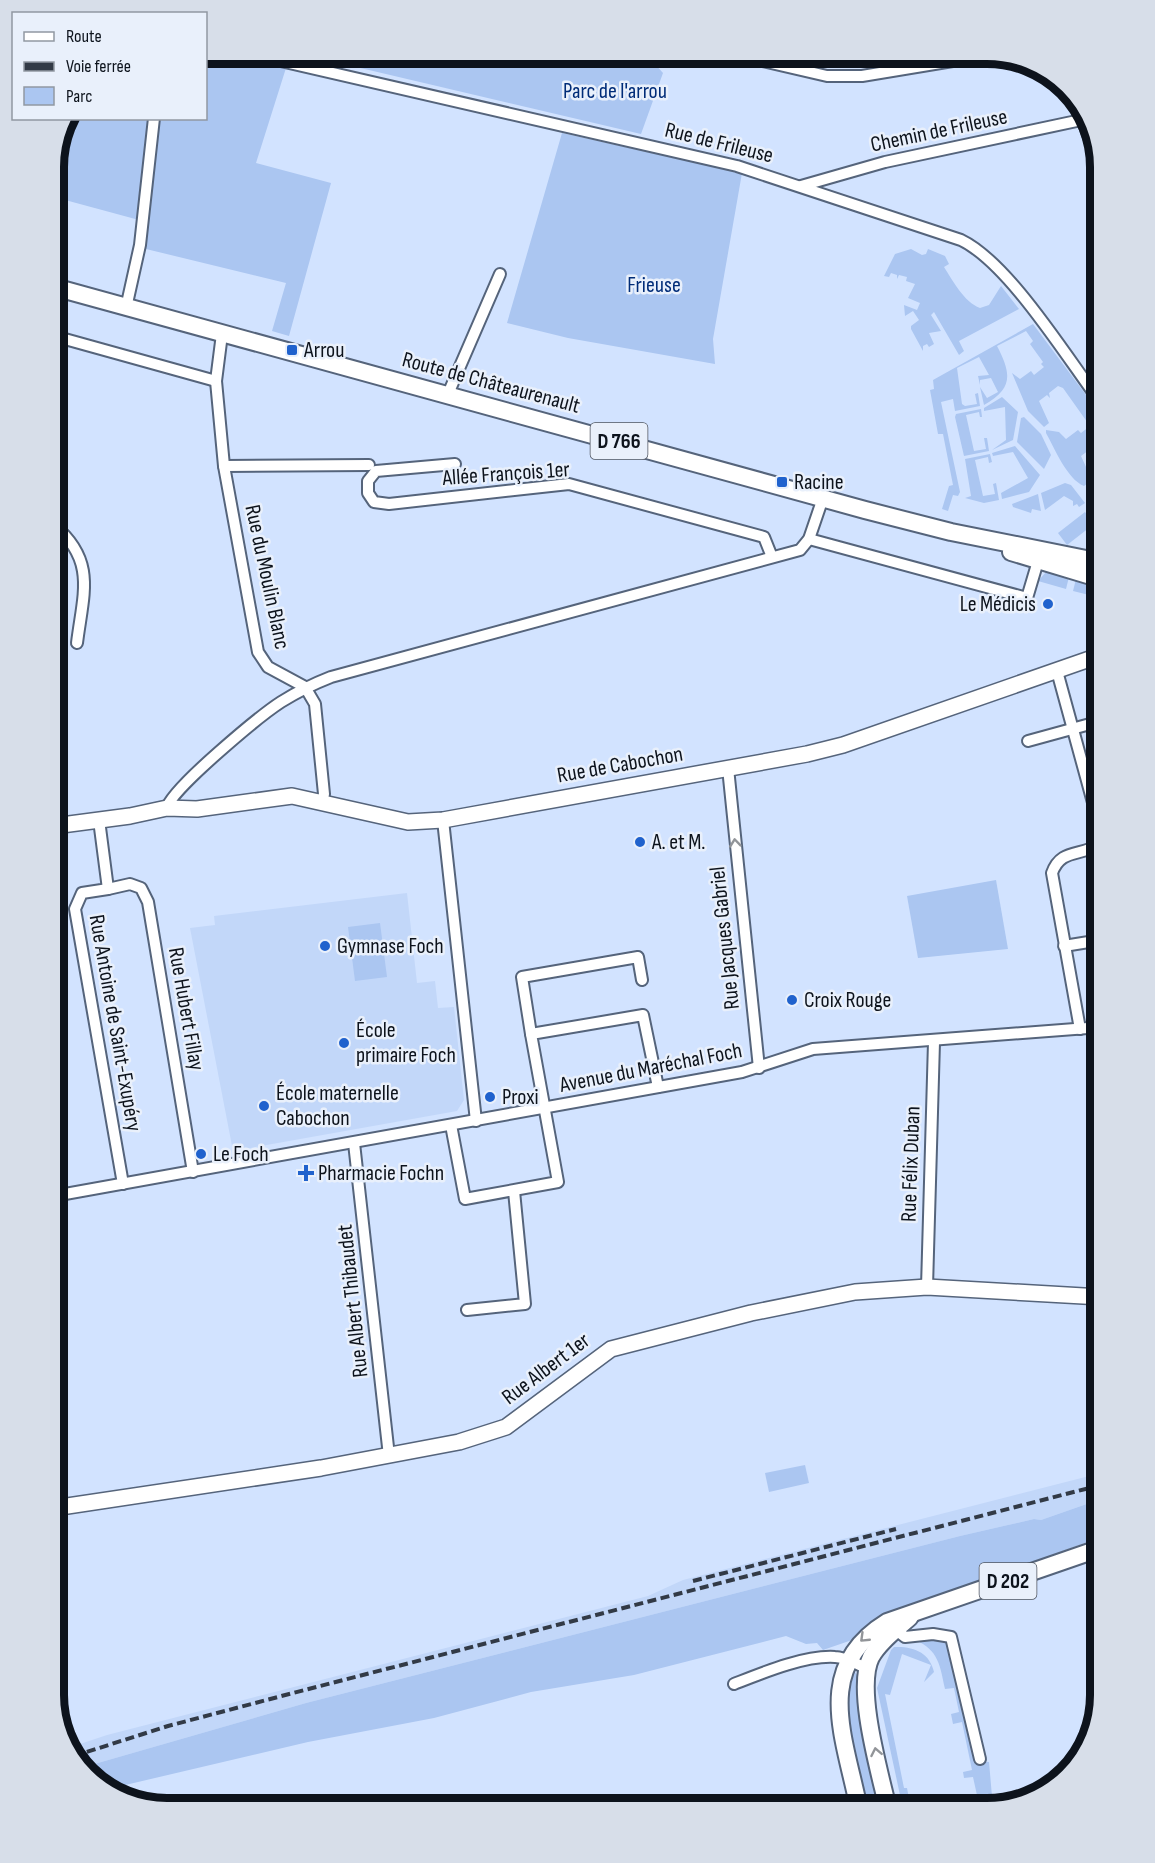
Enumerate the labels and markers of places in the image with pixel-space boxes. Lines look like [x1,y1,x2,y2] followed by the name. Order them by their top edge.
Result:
[303,337,344,364] place label: Arrou
[285,343,299,357] marker: Arrou
[794,469,844,496] place label: Racine
[775,475,789,489] marker: Racine
[960,591,1036,618] place label: Le Médicis
[1041,597,1055,611] marker: Le Médicis
[651,829,705,856] place label: A. et M.
[633,835,647,849] marker: A. et M.
[337,933,444,960] place label: Gymnase Foch
[318,939,332,953] marker: Gymnase Foch
[804,987,891,1014] place label: Croix Rouge
[785,993,799,1007] marker: Croix Rouge
[356,1017,456,1069] place label: École primaire Foch
[337,1036,351,1050] marker: École primaire Foch
[276,1080,399,1132] place label: École maternelle Cabochon
[502,1084,539,1111] place label: Proxi
[483,1090,497,1104] marker: Proxi
[257,1099,271,1113] marker: École maternelle Cabochon
[213,1141,269,1168] place label: Le Foch
[194,1147,208,1161] marker: Le Foch
[318,1160,444,1187] place label: Pharmacie Fochn
[299,1166,313,1180] marker: Pharmacie Fochn

